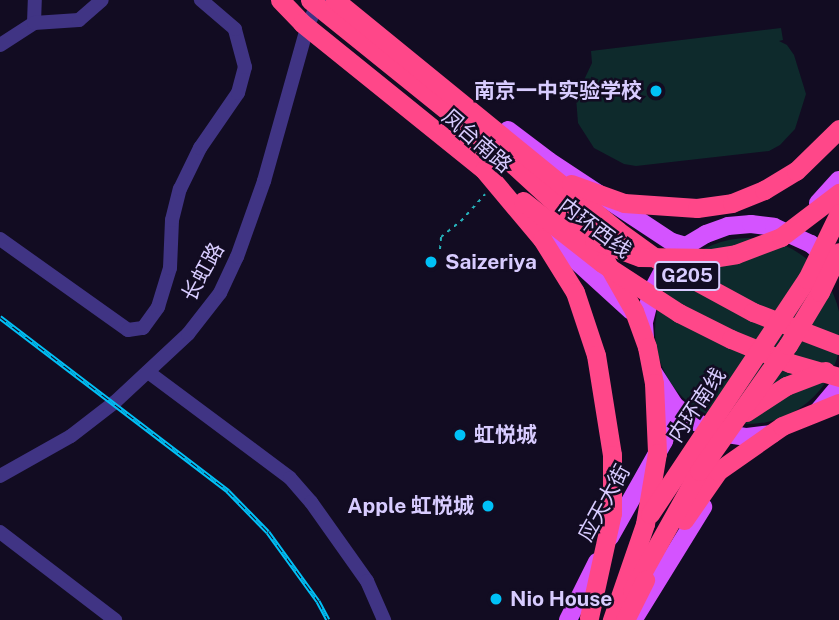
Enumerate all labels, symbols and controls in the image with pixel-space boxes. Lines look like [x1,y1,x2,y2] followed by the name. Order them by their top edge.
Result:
[474,78,642,104] place label: 南京一中实验学校
[648,83,664,99] marker: 南京一中实验学校
[437,104,517,178] street label: 凤台南路
[554,193,636,263] street label: 内环西线
[177,238,229,306] street label: 长虹路
[445,249,537,275] place label: Saizeriya
[423,254,439,270] marker: Saizeriya
[654,260,720,292] road number: G205
[663,363,731,447] street label: 内环南线
[474,422,537,448] place label: 虹悦城
[452,427,468,443] marker: 虹悦城
[573,460,635,546] street label: 应天大街
[347,493,474,519] place label: Apple 虹悦城
[480,498,496,514] marker: Apple 虹悦城
[510,586,612,612] place label: Nio House
[488,591,504,607] marker: Nio House

